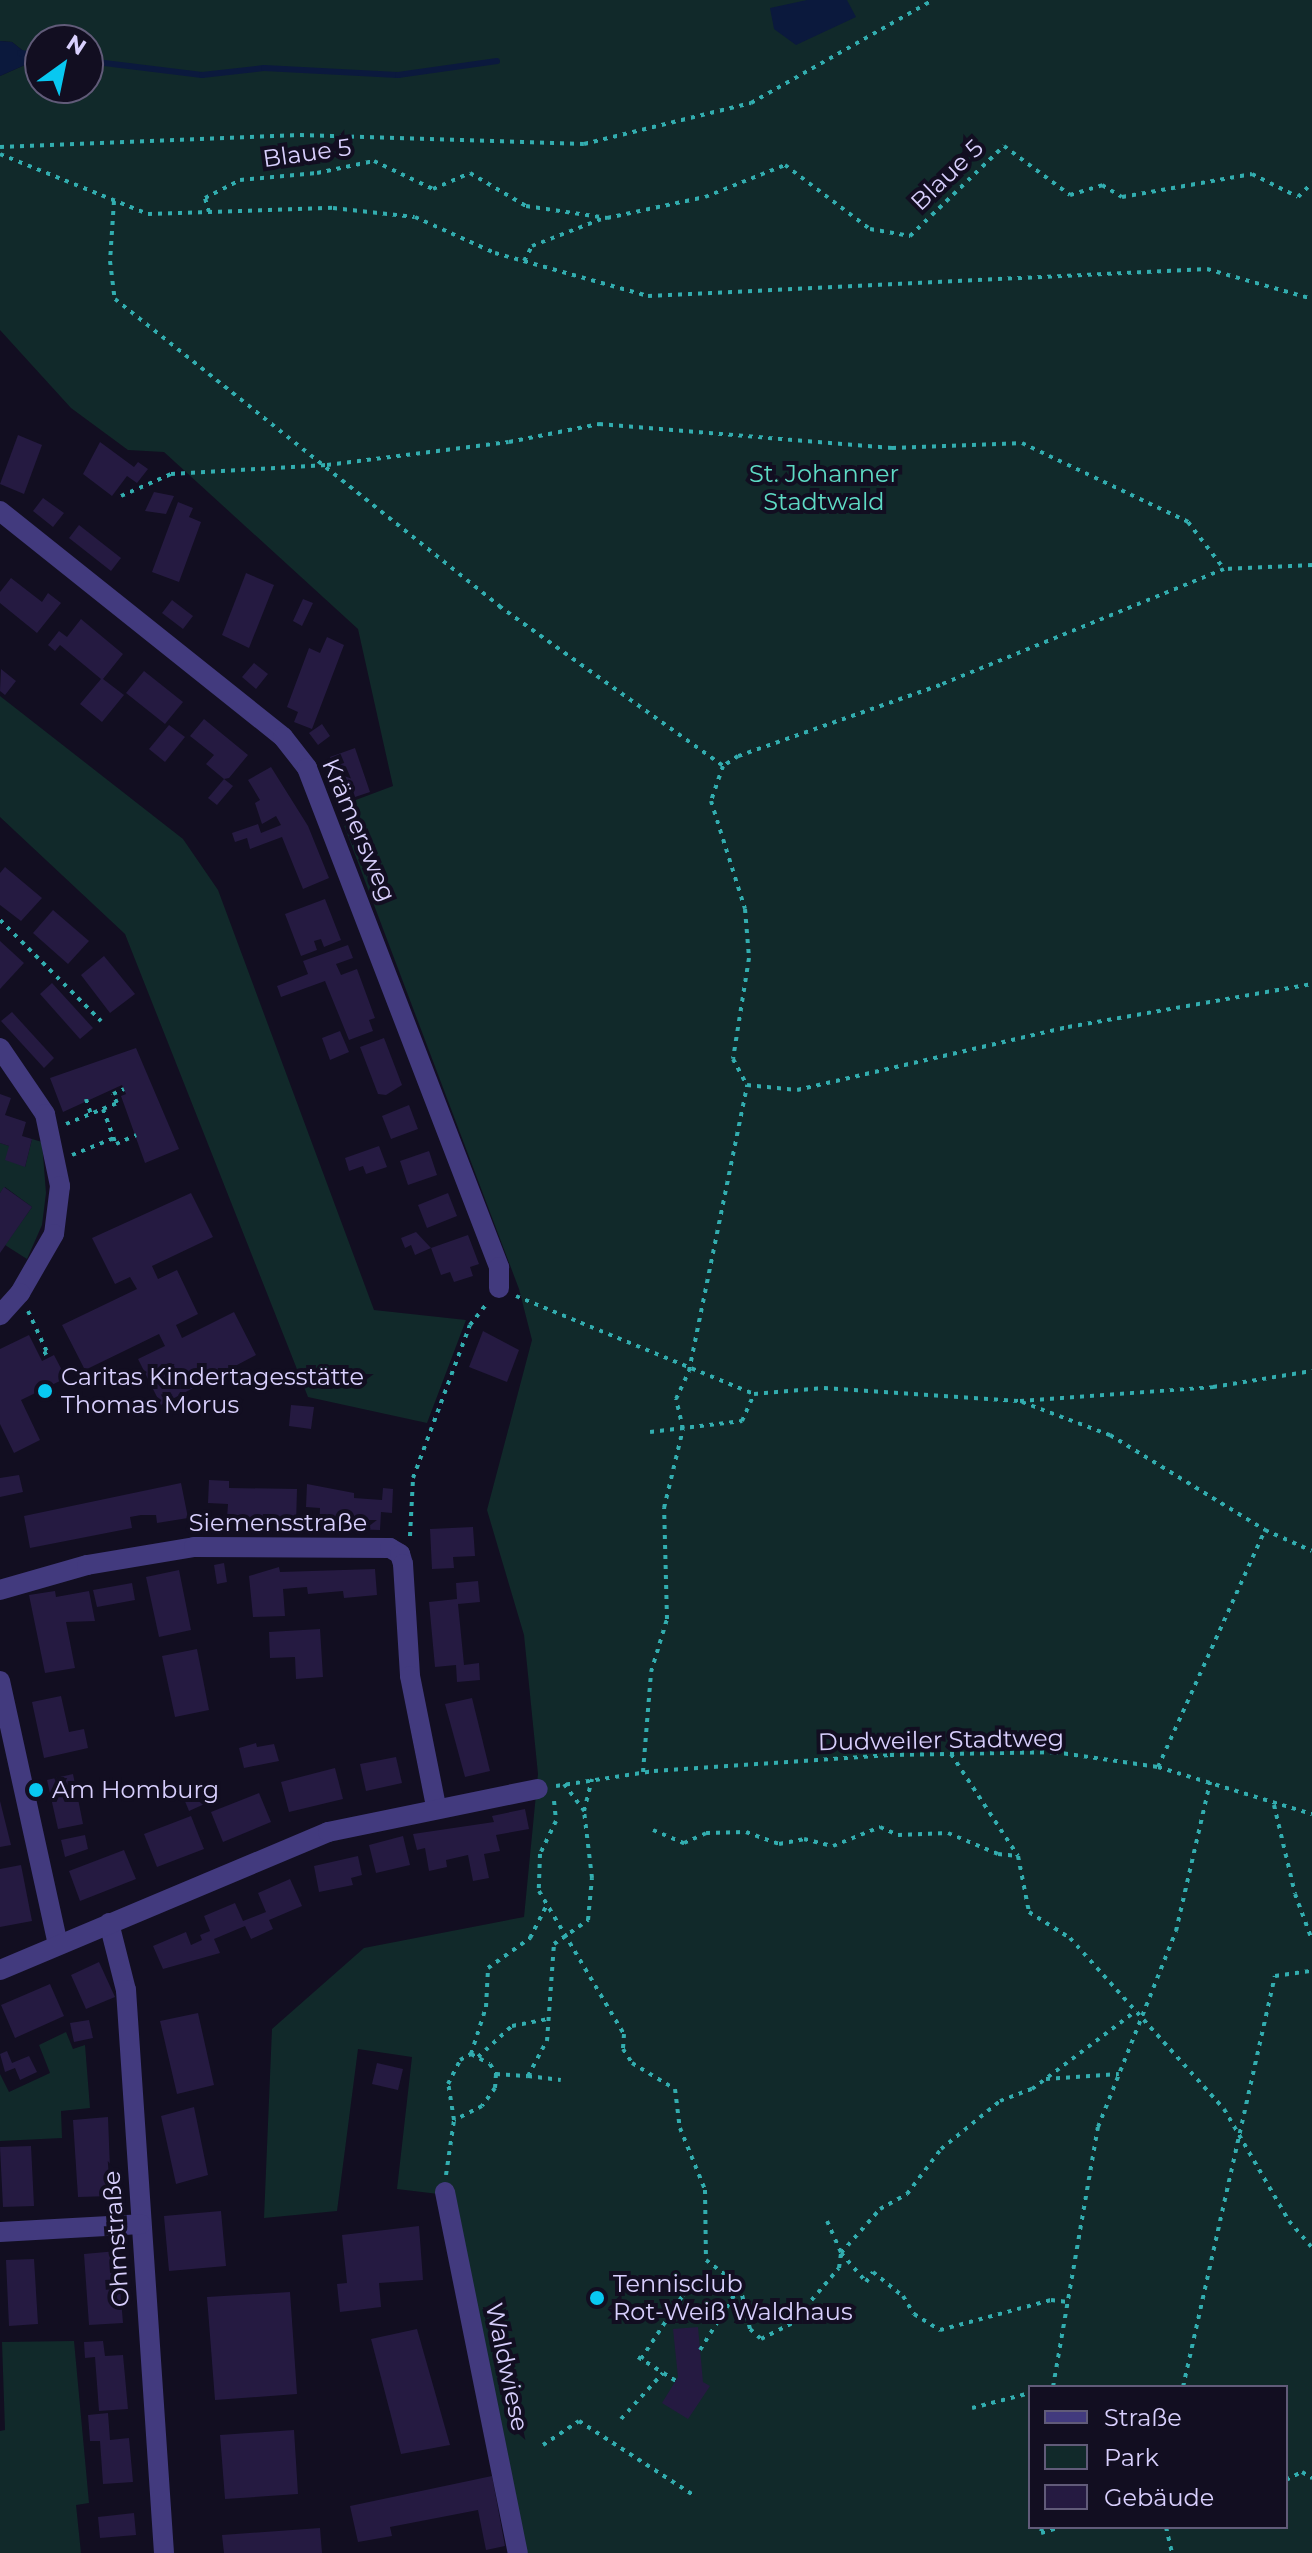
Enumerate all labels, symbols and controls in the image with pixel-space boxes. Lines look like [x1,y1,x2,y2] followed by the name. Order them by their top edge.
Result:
[24,24,104,104] north arrow
[61,29,91,61] text: N
[261,133,353,173] street label: Blaue 5
[905,134,989,216] street label: Blaue 5
[749,460,899,516] park label: St. Johanner Stadtwald
[316,754,402,906] street label: Krämersweg
[61,1363,364,1419] place label: Caritas Kindertagesstätte Thomas Morus
[36,1382,54,1400] marker: Caritas Kindertagesstätte Thomas Morus
[189,1509,367,1537] street label: Siemensstraße
[818,1723,1064,1757] street label: Dudweiler Stadtweg
[52,1776,219,1804] place label: Am Homburg
[27,1781,45,1799] marker: Am Homburg
[97,2170,135,2308] street label: Ohmstraße
[613,2270,853,2326] place label: Tennisclub Rot-Weiß Waldhaus
[588,2289,606,2307] marker: Tennisclub Rot-Weiß Waldhaus
[479,2300,535,2434] street label: Waldwiese
[1028,2385,1288,2529] legend
[1104,2403,1182,2432] text: Straße
[1104,2443,1159,2472] text: Park
[1104,2483,1214,2512] text: Gebäude

